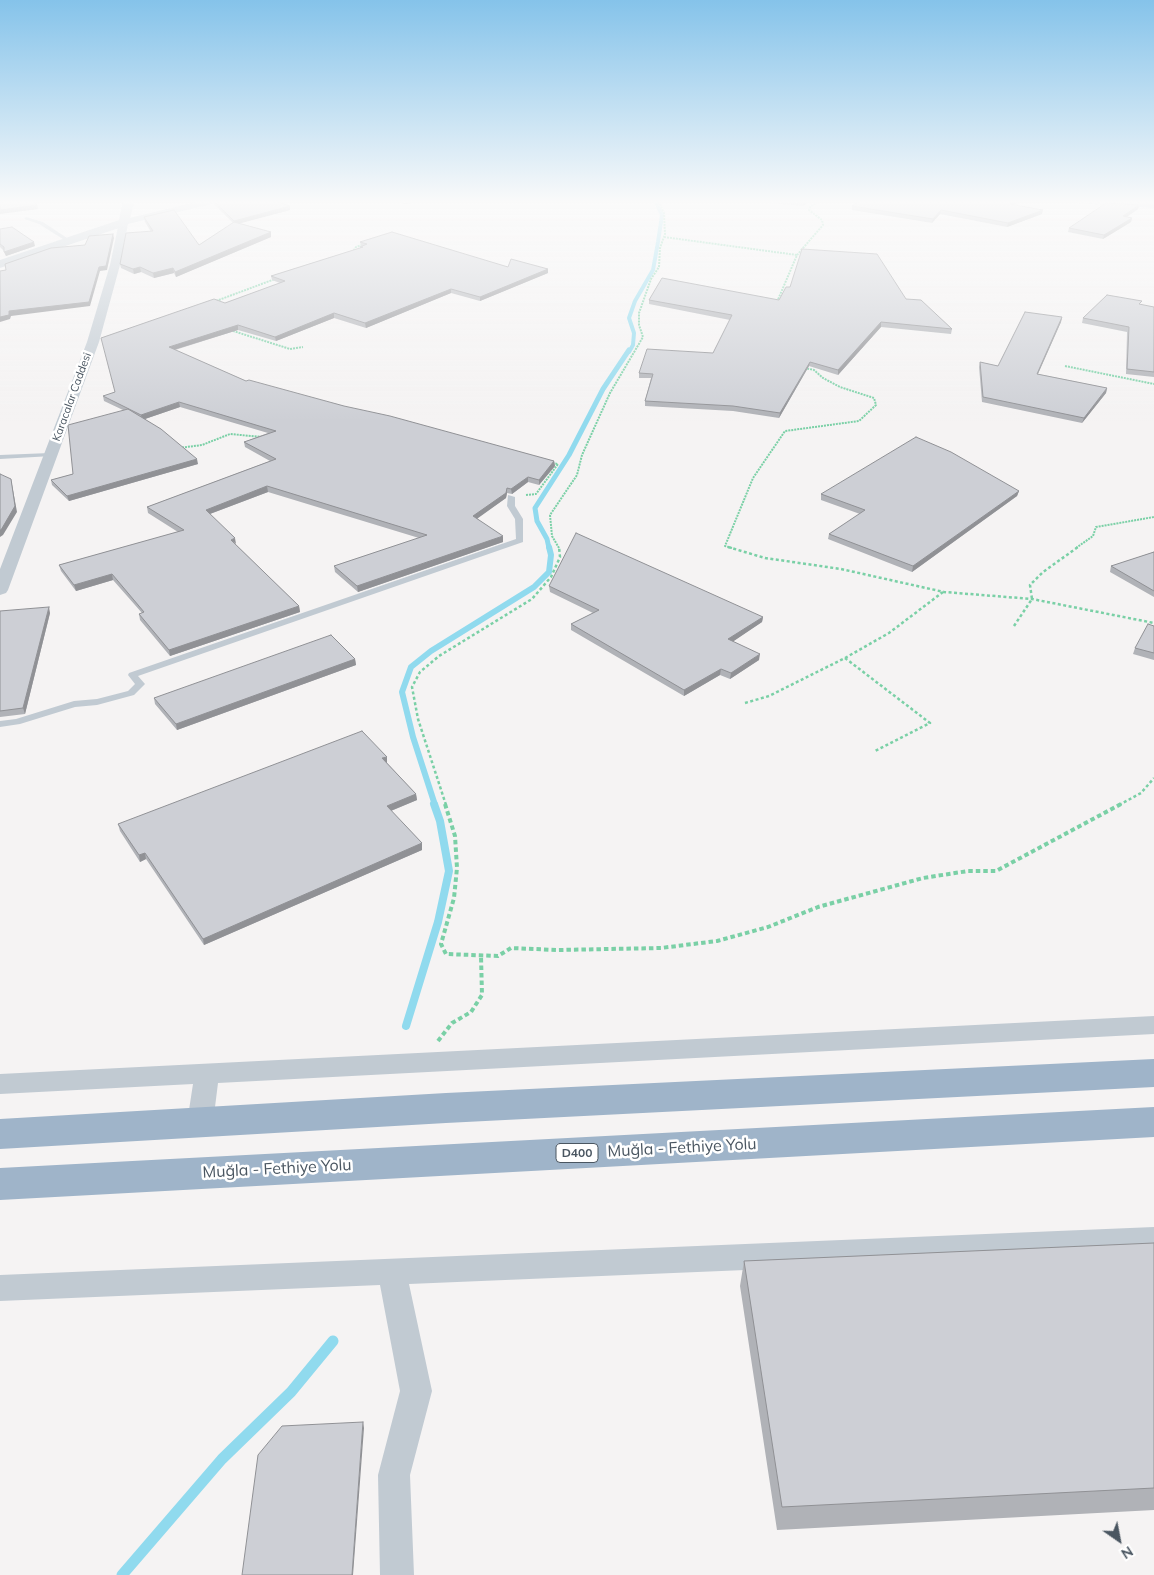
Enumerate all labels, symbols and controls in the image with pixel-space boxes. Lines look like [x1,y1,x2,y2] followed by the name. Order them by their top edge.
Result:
[50,351,94,443] street label: Karacalar Caddesi
[607,1135,757,1161] street label: Muğla - Fethiye Yolu
[556,1144,598,1162] road number: D400
[202,1156,352,1182] street label: Muğla - Fethiye Yolu
[1094,1515,1144,1565] north arrow
[1118,1542,1137,1563] text: N

